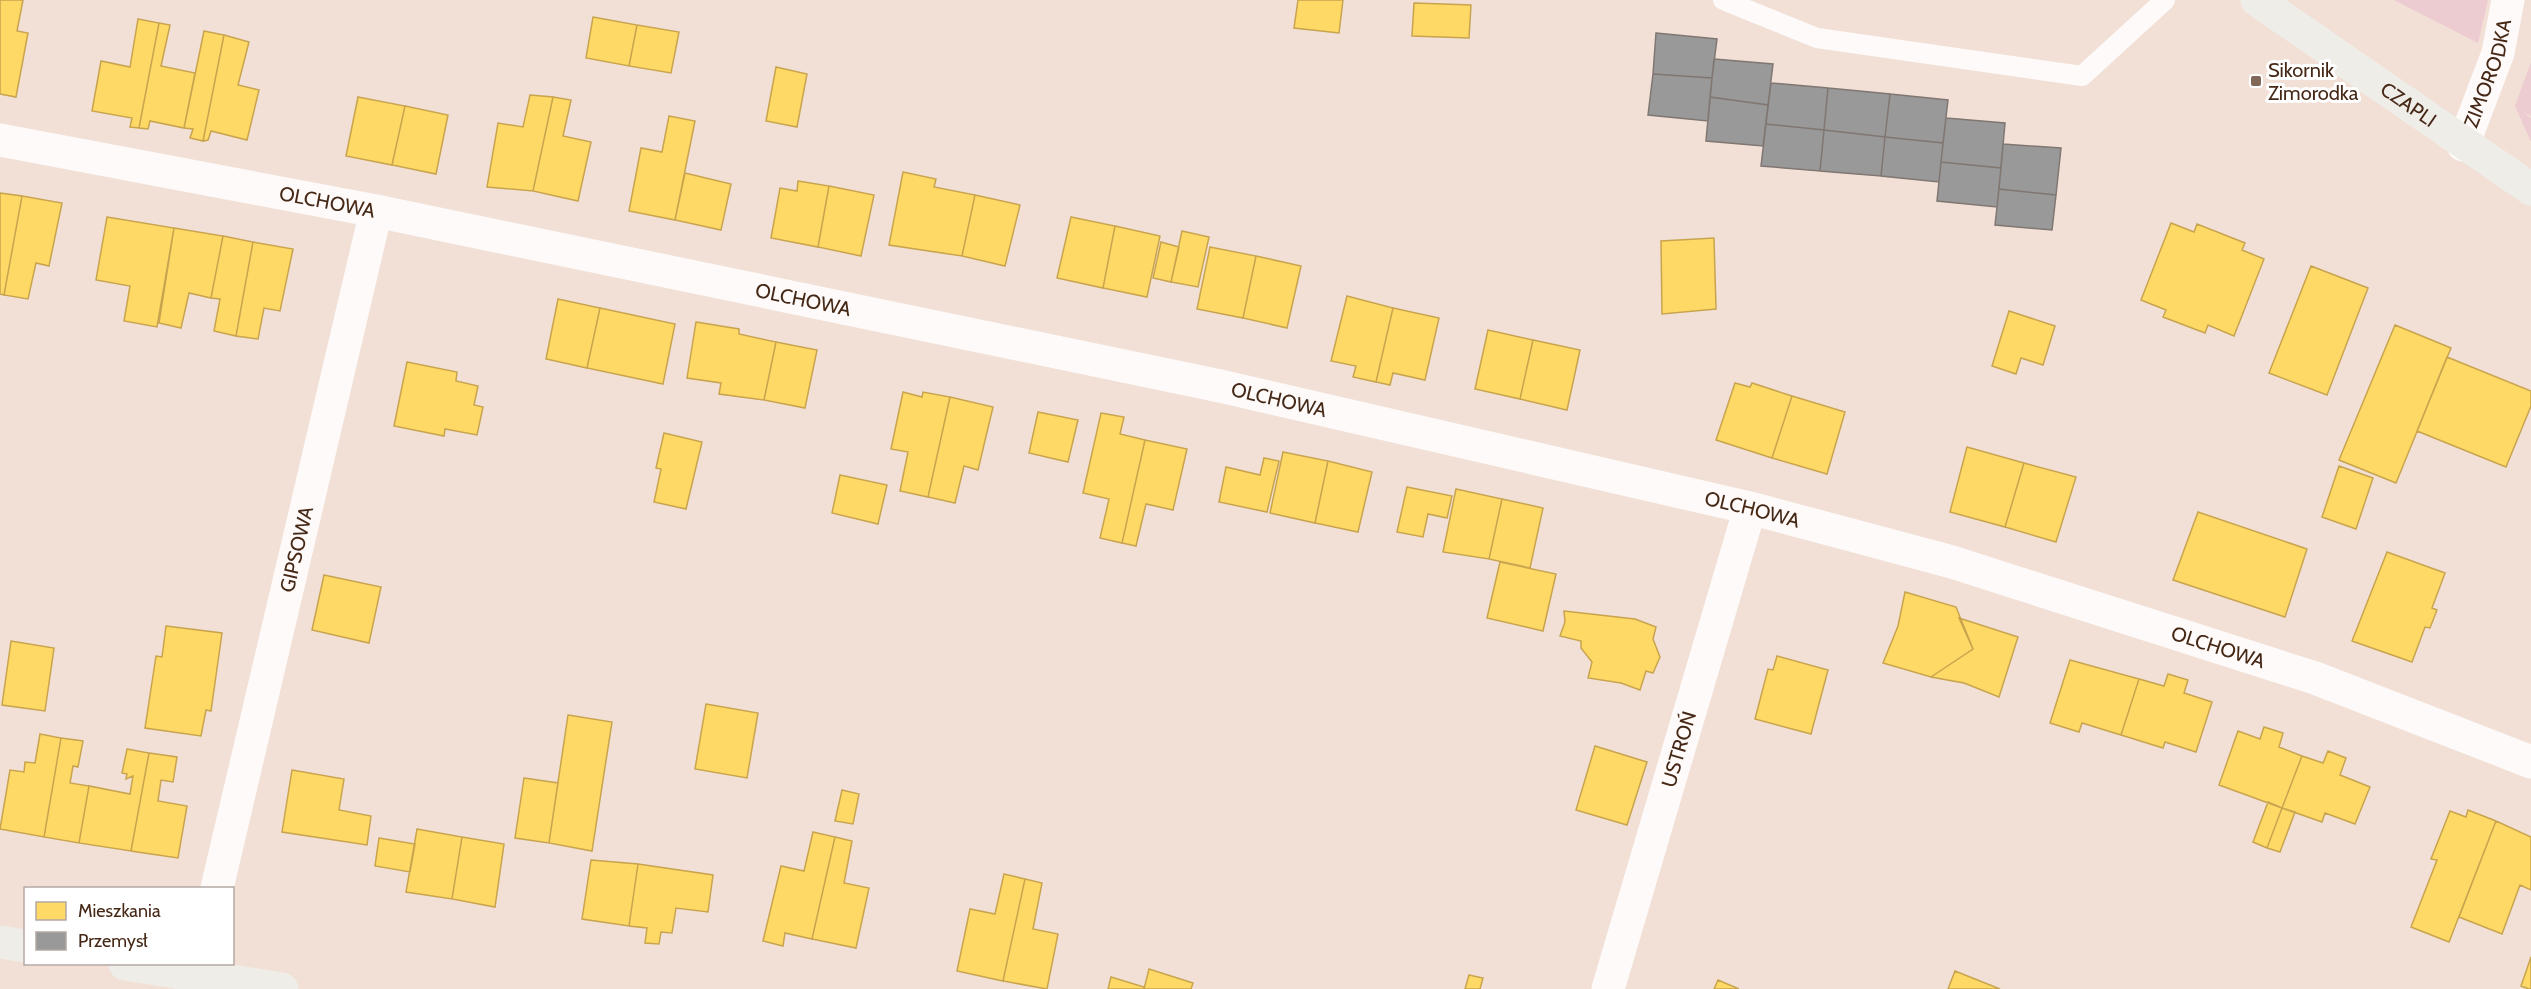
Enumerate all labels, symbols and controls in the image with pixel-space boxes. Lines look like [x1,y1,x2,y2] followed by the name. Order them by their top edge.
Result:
[2459,17,2516,131] street label: ZIMORODKA
[2268,58,2359,105] place label: Sikornik Zimorodka
[2249,74,2263,88] marker: Sikornik Zimorodka
[2376,77,2441,132] street label: CZAPLI
[277,181,378,223] street label: OLCHOWA
[753,278,854,321] street label: OLCHOWA
[1229,377,1330,422] street label: OLCHOWA
[1702,486,1803,533] street label: OLCHOWA
[275,503,318,595] street label: GIPSOWA
[2168,621,2269,673] street label: OLCHOWA
[1656,708,1701,790] street label: USTROŃ
[24,887,234,965] legend
[78,900,161,922] text: Mieszkania
[78,930,148,952] text: Przemysł

